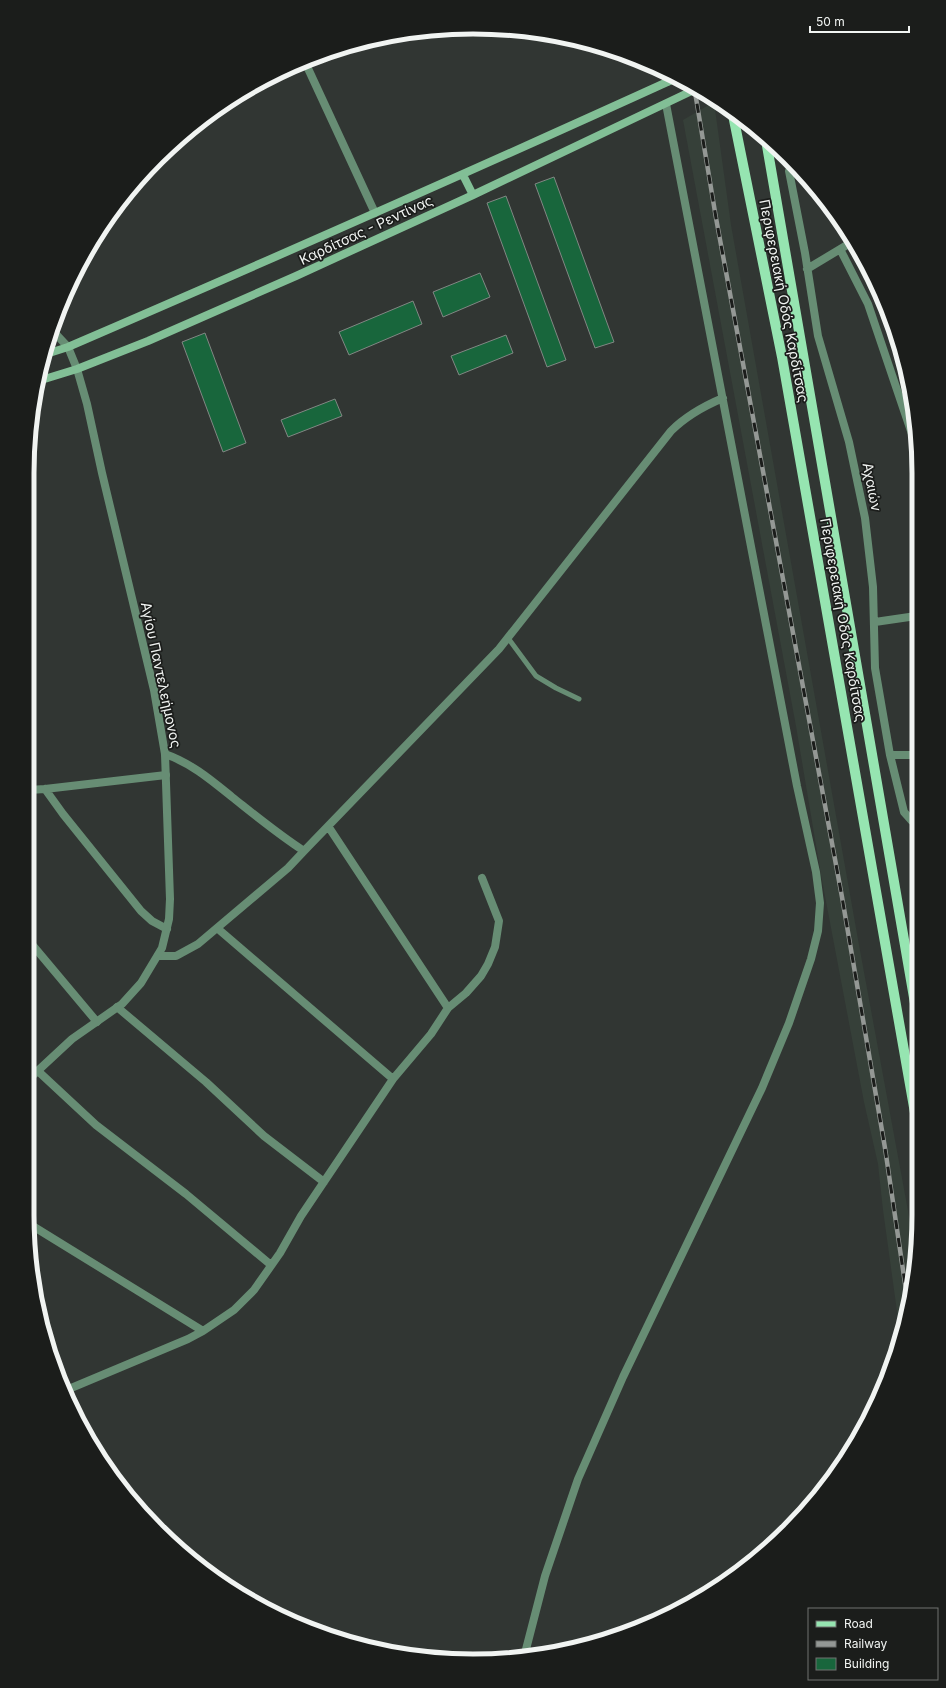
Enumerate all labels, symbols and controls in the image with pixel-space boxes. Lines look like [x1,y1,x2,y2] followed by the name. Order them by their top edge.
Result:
[810,8,909,34] scale bar
[816,14,845,29] text: 50 m
[296,191,435,268] street label: Καρδίτσας - Ρεντίνας
[756,198,813,404] street label: Περιφερειακή Οδός Καρδίτσας
[859,461,886,513] street label: Αχαιών
[817,517,870,723] street label: Περιφερειακή Οδός Καρδίτσας
[138,600,185,749] street label: Αγίου Παντελεήμονος
[808,1608,938,1680] legend
[844,1616,873,1631] text: Road
[844,1636,888,1651] text: Railway
[844,1656,889,1671] text: Building

